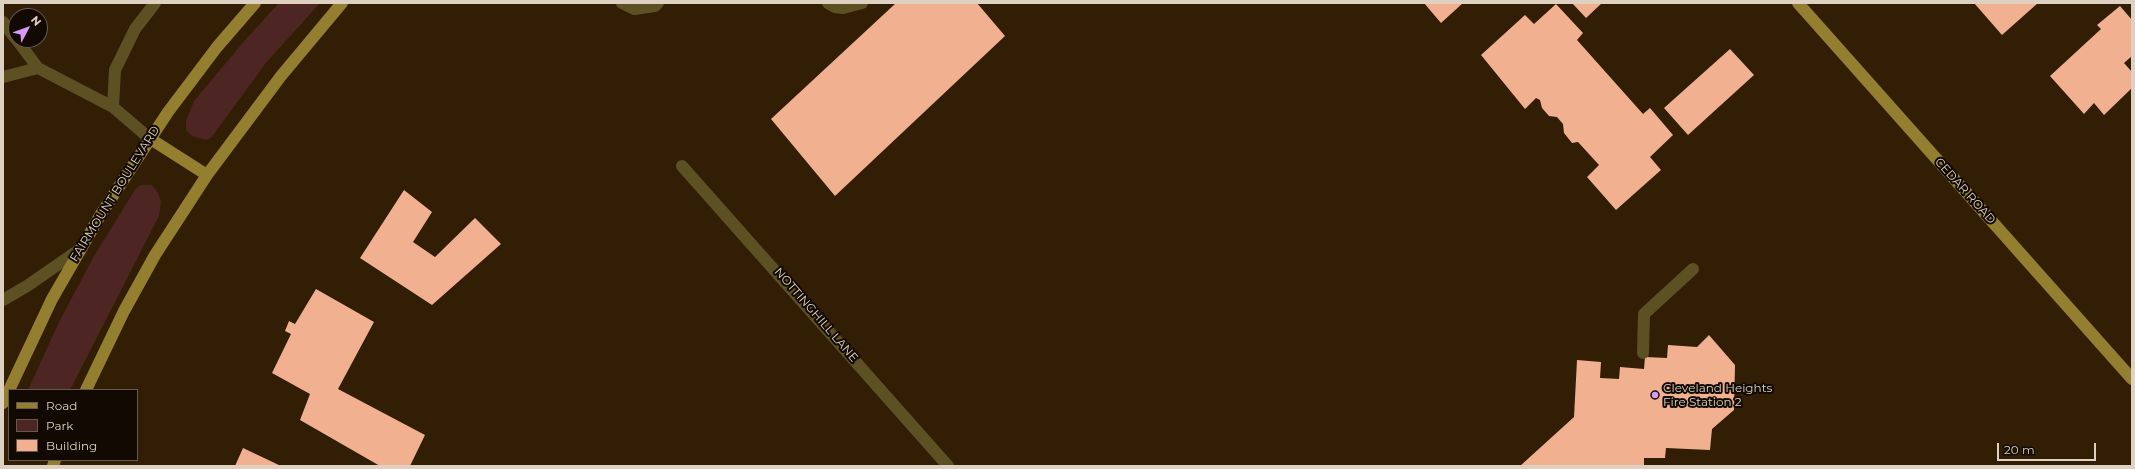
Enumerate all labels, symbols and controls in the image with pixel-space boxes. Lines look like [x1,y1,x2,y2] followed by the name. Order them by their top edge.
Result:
[8,8,48,48] north arrow
[28,13,44,29] text: N
[67,123,163,265] street label: FAIRMOUNT BOULEVARD
[1932,155,1998,227] street label: CEDAR ROAD
[771,265,861,365] street label: NOTTINGHILL LANE
[1663,381,1772,409] place label: Cleveland Heights Fire Station 2
[8,389,138,461] legend
[1650,390,1660,400] marker: Cleveland Heights Fire Station 2
[46,398,77,413] text: Road
[46,418,73,433] text: Park
[1999,435,2098,461] scale bar
[46,438,97,453] text: Building
[2004,442,2035,457] text: 20 m

